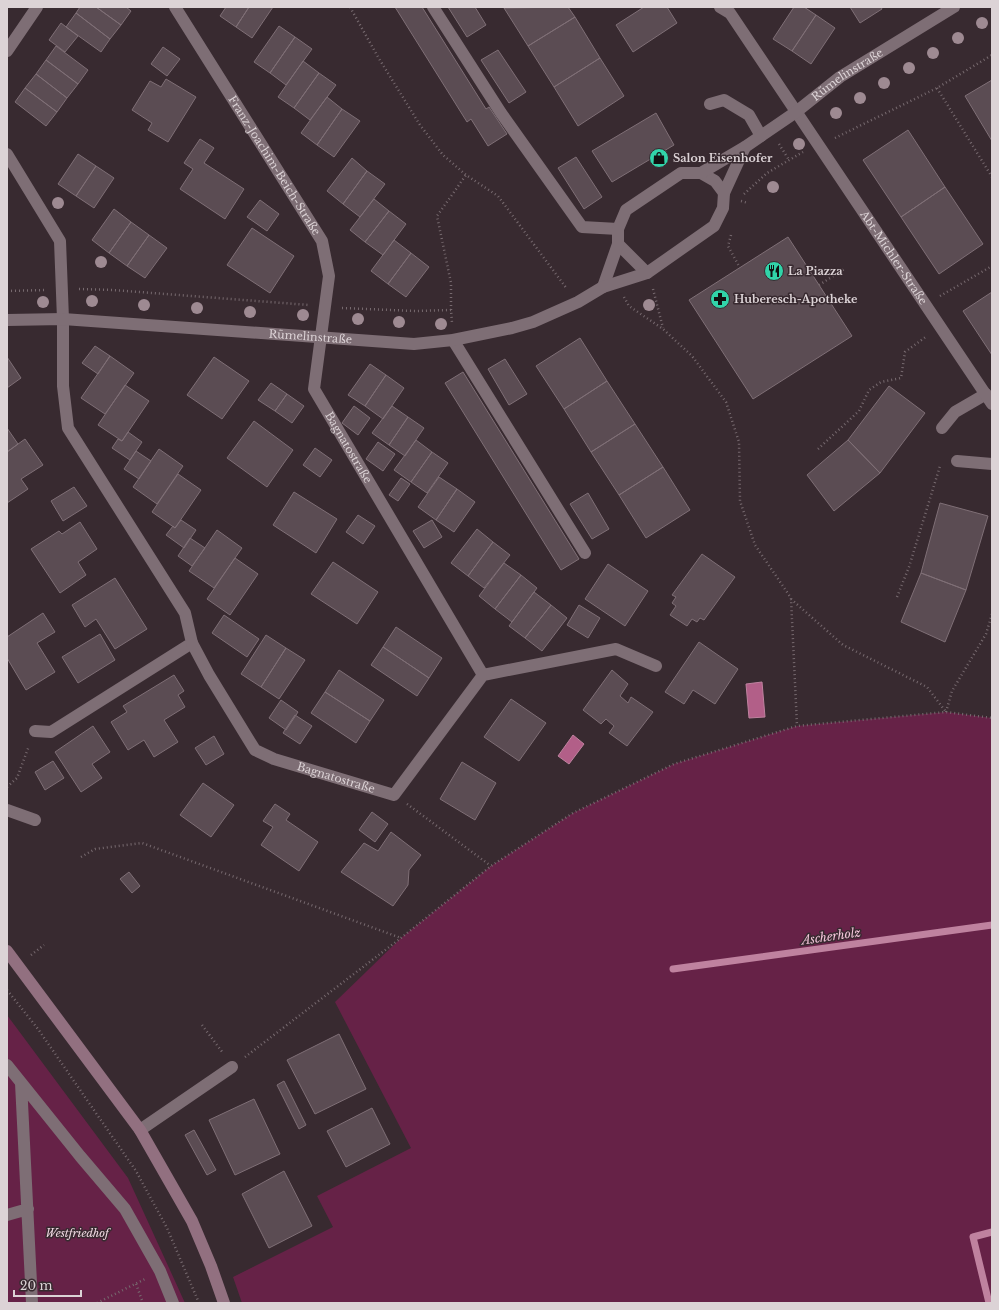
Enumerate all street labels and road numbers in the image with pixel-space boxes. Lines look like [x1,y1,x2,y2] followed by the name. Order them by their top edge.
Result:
[809,45,886,104] street label: Rümelinstraße
[225,93,324,238] street label: Franz-Joachim-Beich-Straße
[857,207,930,307] street label: Abt-Michler-Straße
[268,327,352,347] street label: Rümelinstraße
[322,409,375,486] street label: Bagnatostraße
[295,759,377,796] street label: Bagnatostraße

